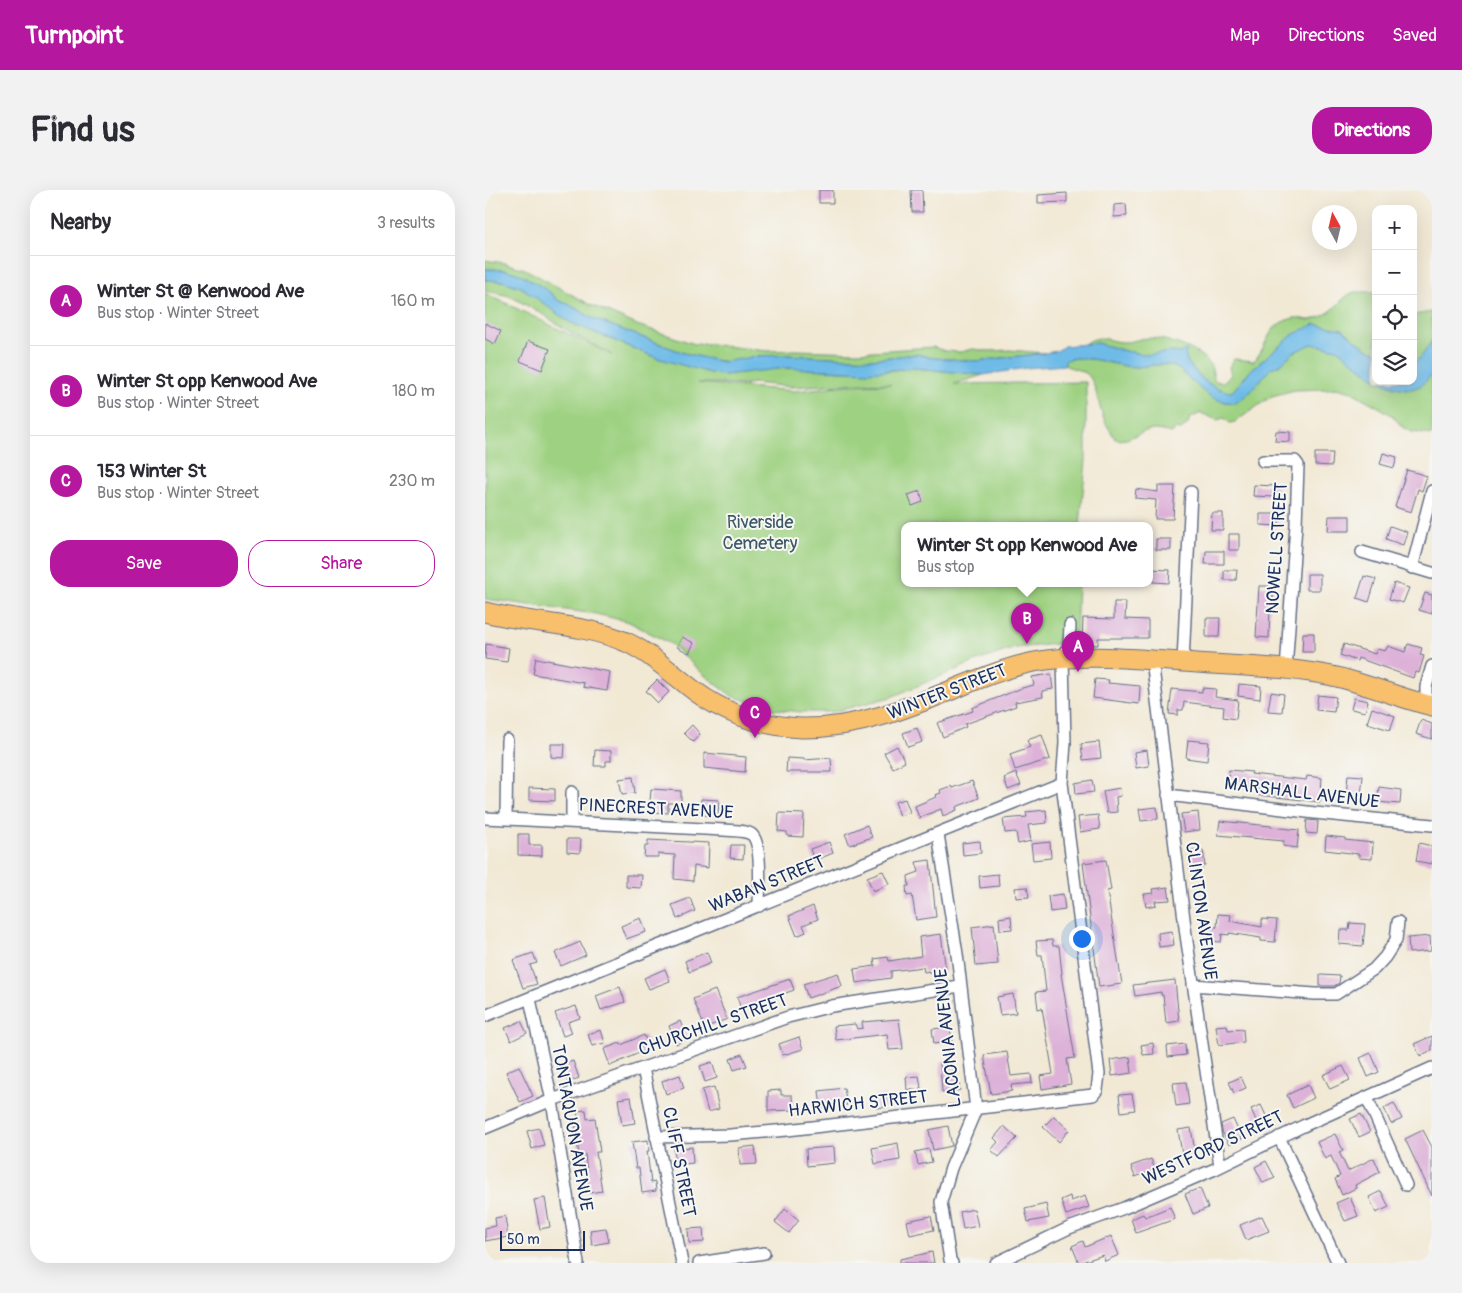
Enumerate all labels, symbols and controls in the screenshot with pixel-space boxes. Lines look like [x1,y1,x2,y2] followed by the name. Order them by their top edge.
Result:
[25,21,123,50] text: Turnpoint
[1230,24,1260,47] text: Map
[1288,24,1364,47] text: Directions
[1392,24,1437,47] text: Saved
[1312,107,1432,154] button: Directions
[30,108,135,152] text: Find us
[1312,205,1357,250] north arrow
[1372,205,1417,385] map controls
[1372,205,1417,250] button: +
[50,209,111,236] text: Nearby
[377,213,435,233] text: 3 results
[1372,250,1417,295] button: −
[97,279,304,303] text: Winter St @ Kenwood Ave
[61,291,71,311] text: A
[391,291,435,311] text: 160 m
[1372,295,1417,340] button: locate
[97,303,259,323] text: Bus stop · Winter Street
[1372,340,1417,385] button: layers
[97,369,317,393] text: Winter St opp Kenwood Ave
[61,381,71,401] text: B
[392,381,435,401] text: 180 m
[97,393,259,413] text: Bus stop · Winter Street
[97,459,206,483] text: 153 Winter St
[61,471,71,491] text: C
[389,471,435,491] text: 230 m
[1261,481,1293,615] street label: NOWELL STREET
[97,483,259,503] text: Bus stop · Winter Street
[723,511,798,555] park label: Riverside Cemetery
[901,522,1153,587] popup
[917,533,1137,557] text: Winter St opp Kenwood Ave
[50,540,238,587] button: Save
[248,540,435,587] button: Share
[917,557,975,577] text: Bus stop
[1011,603,1043,644] pin: B
[1062,631,1094,672] pin: A
[884,659,1010,725] street label: WINTER STREET
[739,697,771,738] pin: C
[1223,772,1381,814] street label: MARSHALL AVENUE
[578,793,734,825] street label: PINECREST AVENUE
[1180,840,1222,982] street label: CLINTON AVENUE
[706,850,828,918] street label: WABAN STREET
[1069,926,1095,952] your location
[929,967,967,1109] street label: LACONIA AVENUE
[635,989,791,1061] street label: CHURCHILL STREET
[546,1043,598,1213] street label: TONTAQUON AVENUE
[787,1085,929,1123] street label: HARWICH STREET
[657,1105,701,1219] street label: CLIFF STREET
[1139,1105,1287,1191] street label: WESTFORD STREET
[500,1228,585,1251] scale bar
[507,1231,540,1248] text: 50 m

